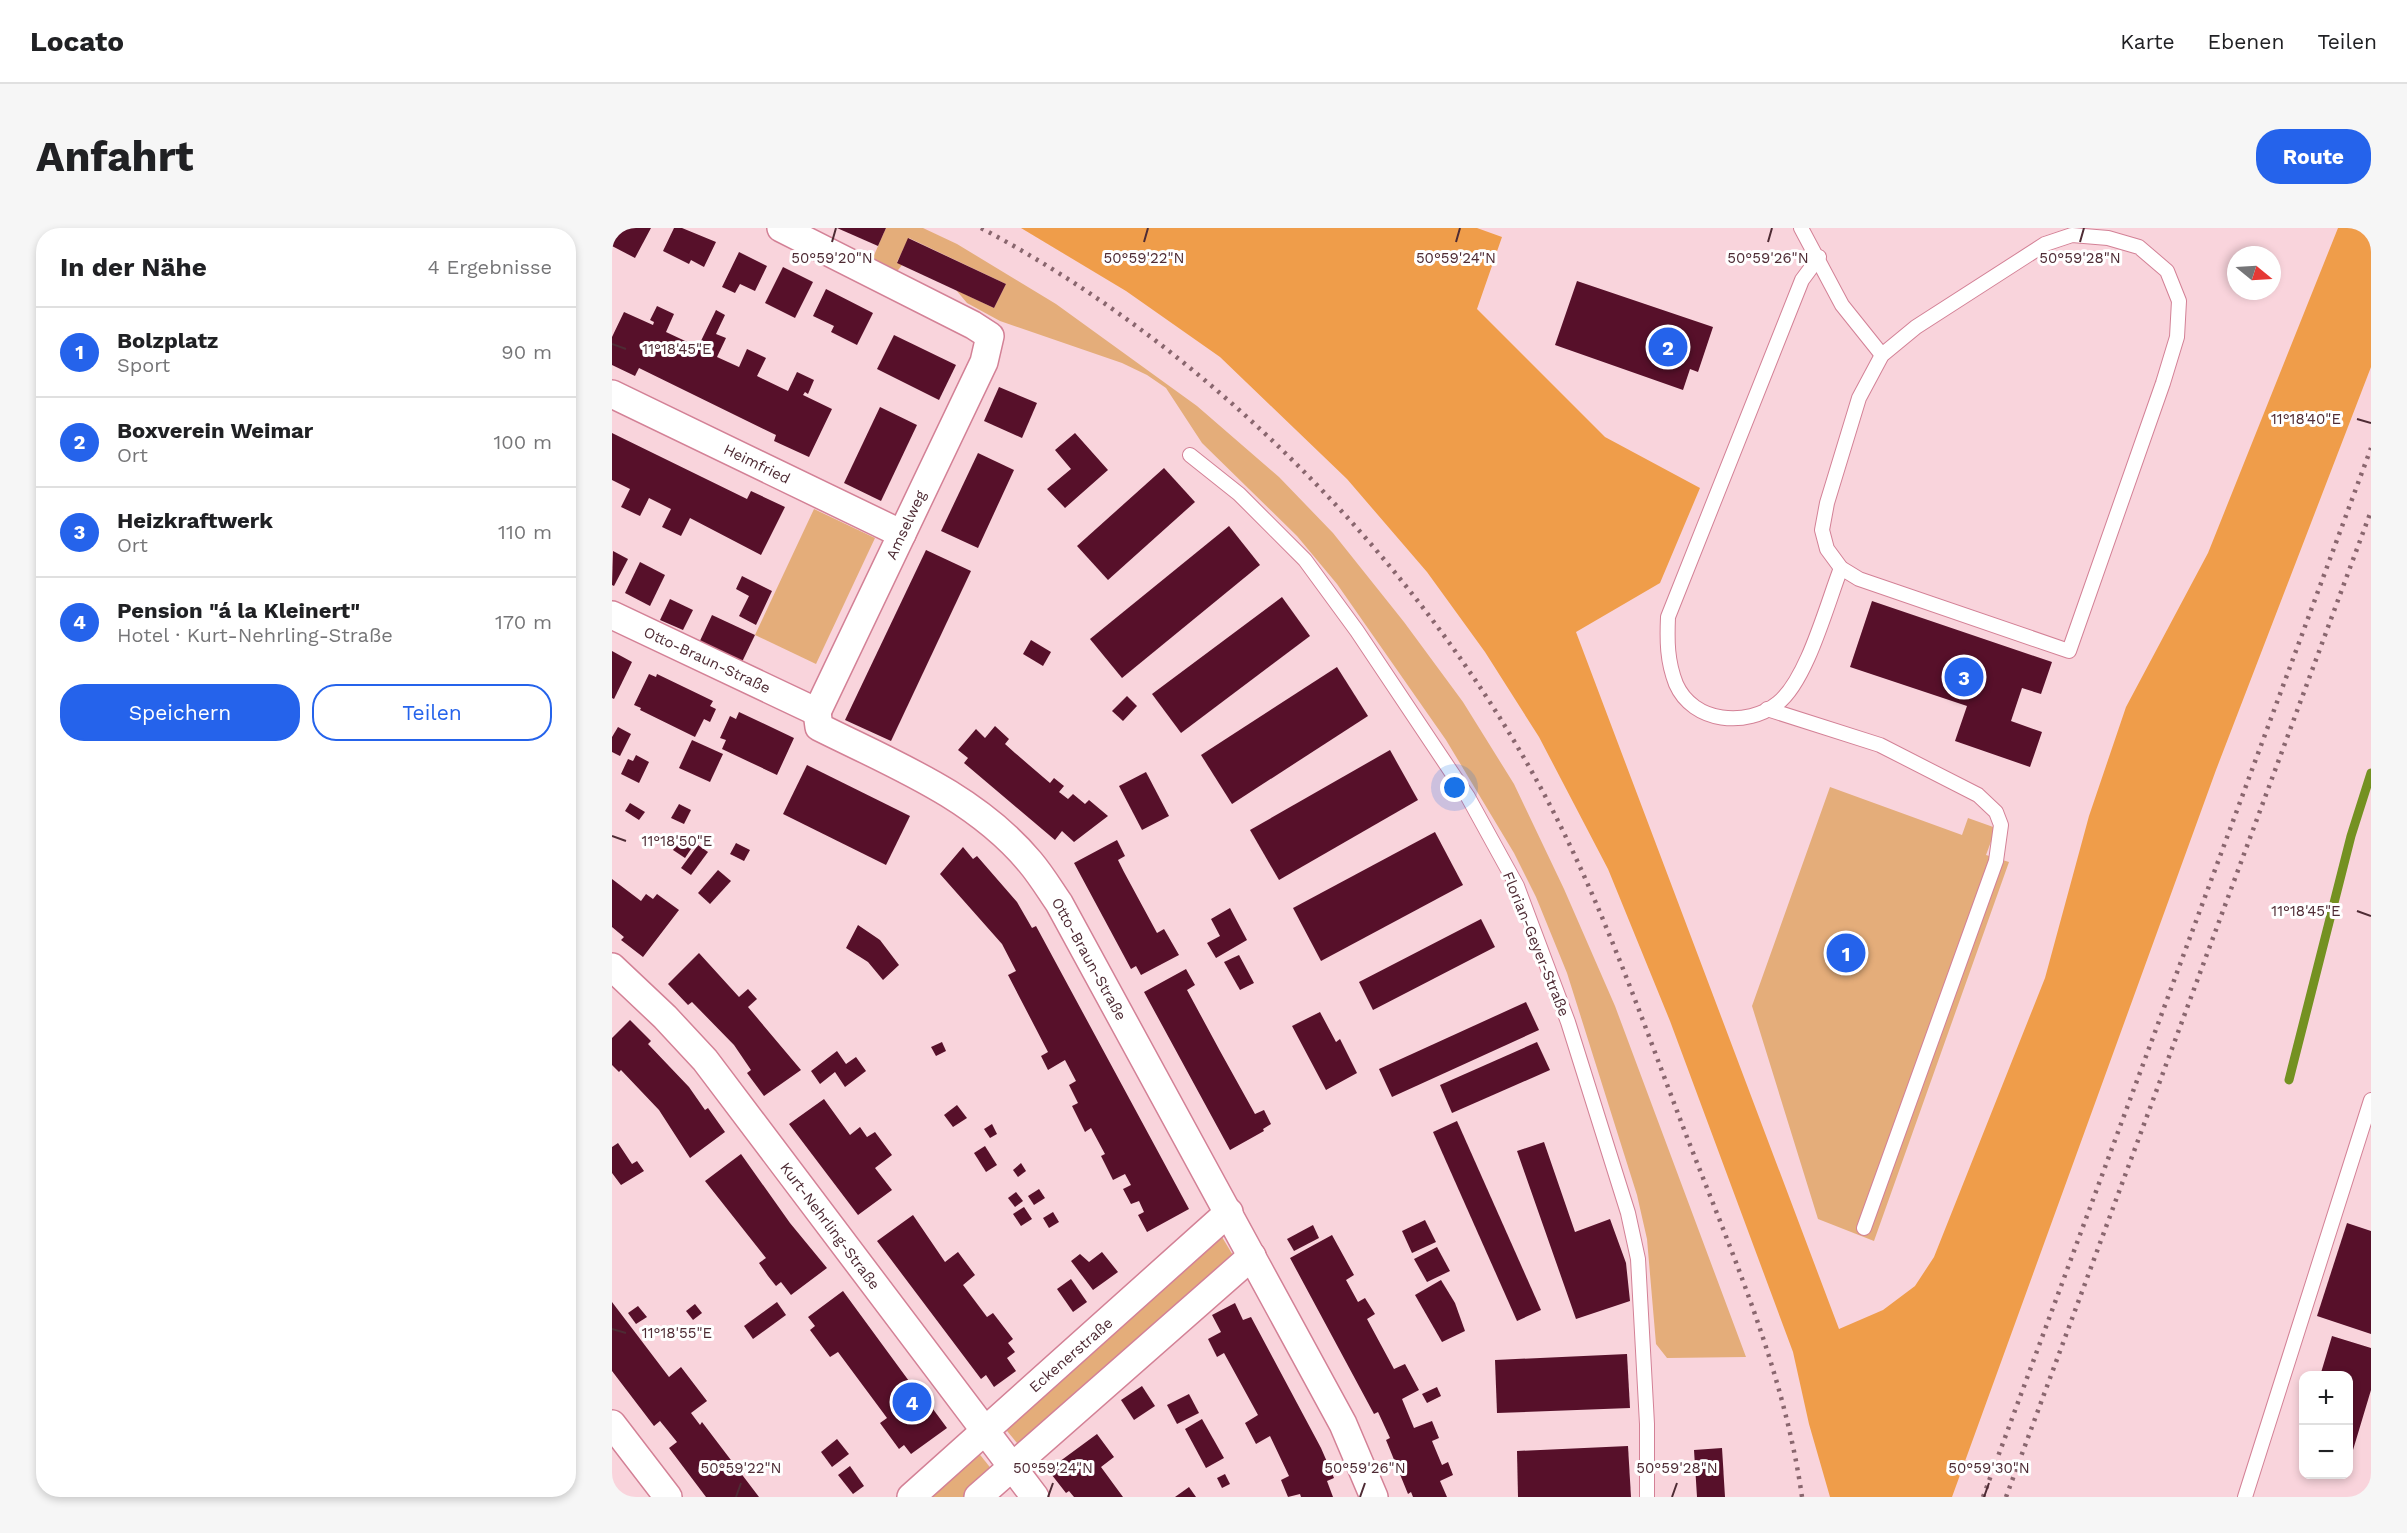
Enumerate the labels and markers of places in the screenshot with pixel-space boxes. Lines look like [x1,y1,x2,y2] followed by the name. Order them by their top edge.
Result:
[1648,324,1688,370] pin: 2
[1944,654,1984,700] pin: 3
[1826,930,1866,976] pin: 1
[892,1380,932,1424] pin: 4

